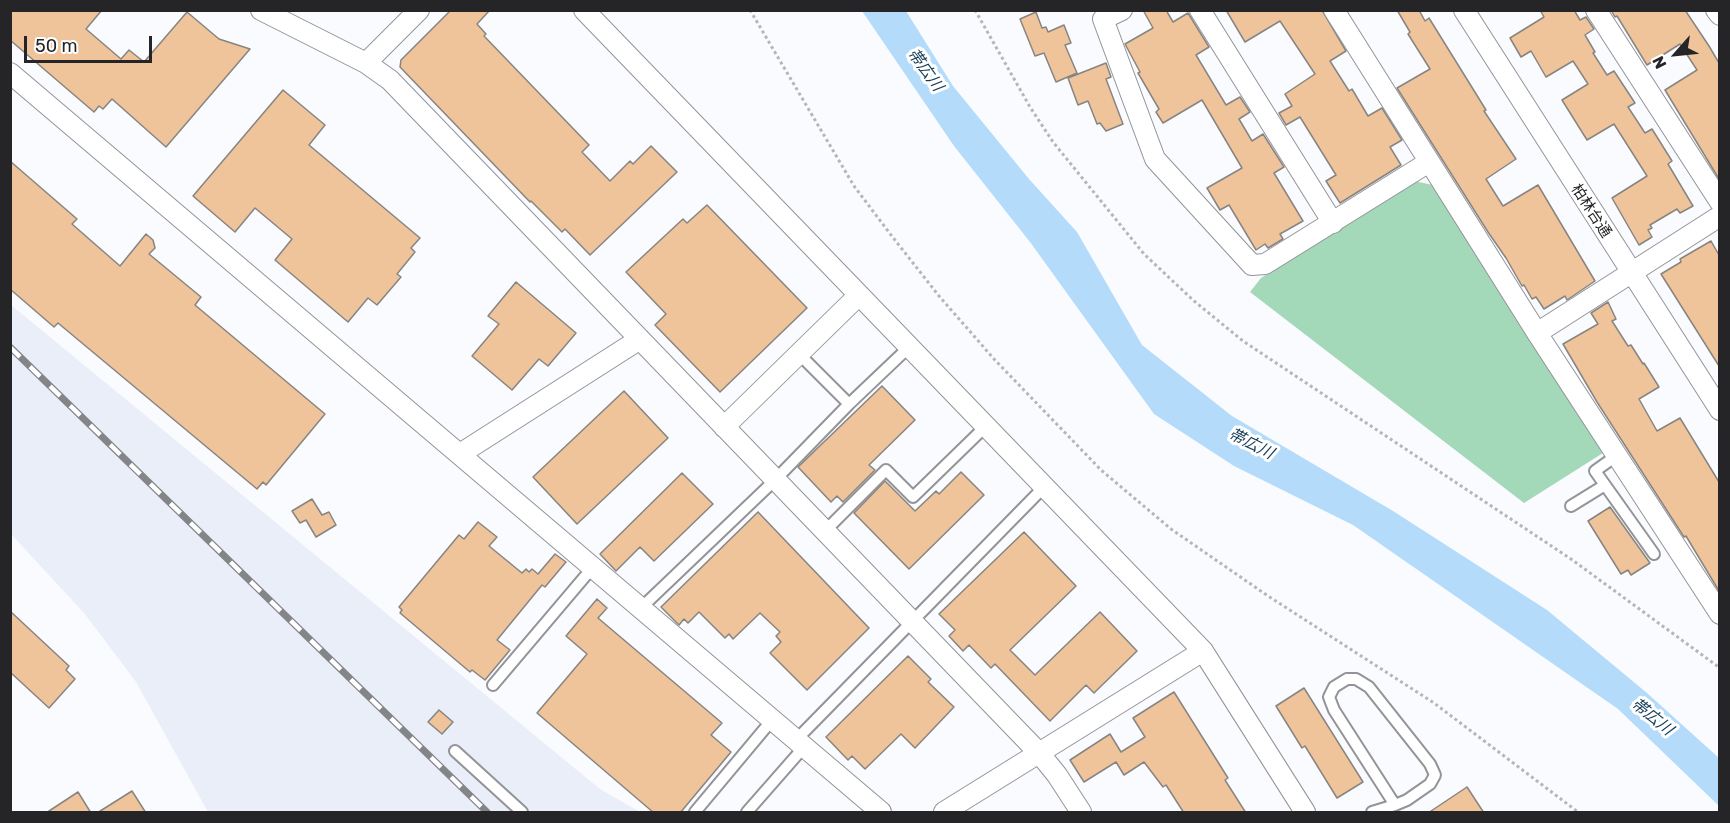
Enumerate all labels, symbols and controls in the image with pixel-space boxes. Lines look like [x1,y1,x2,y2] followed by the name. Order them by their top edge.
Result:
[27,24,154,62] scale bar
[1646,24,1706,84] north arrow
[35,35,78,57] text: 50 m
[903,45,947,95] water label: 帯広川
[1648,53,1671,72] text: N
[1567,181,1615,241] street label: 柏林台通
[1225,425,1277,463] water label: 帯広川
[1627,694,1677,740] water label: 帯広川

